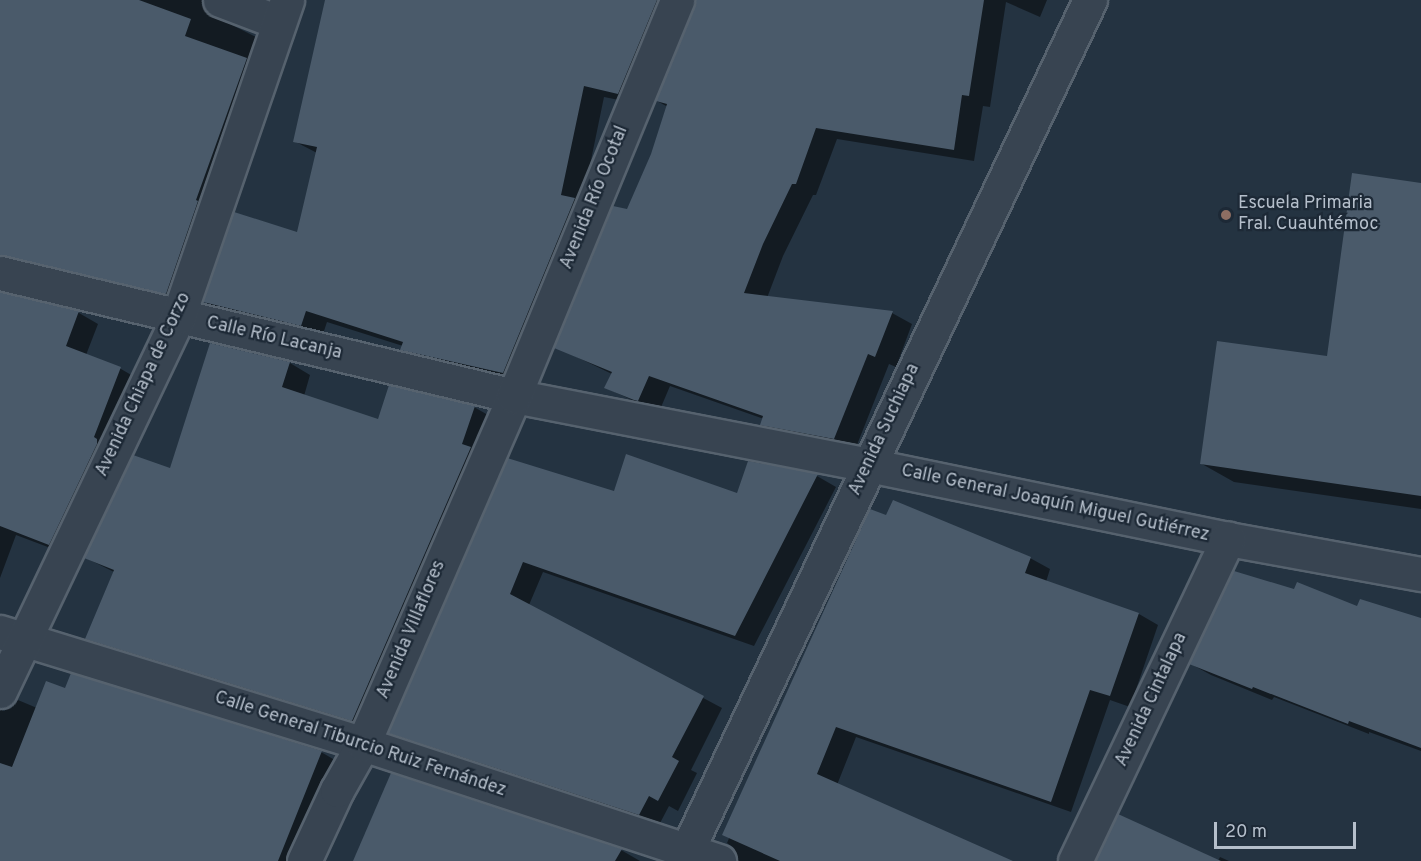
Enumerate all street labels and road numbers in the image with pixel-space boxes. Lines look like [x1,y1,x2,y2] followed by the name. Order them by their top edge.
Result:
[556,123,634,273] street label: Avenida Río Ocotal
[92,290,196,480] street label: Avenida Chiapa de Corzo
[204,313,344,365] street label: Calle Río Lacanja
[845,361,925,499] street label: Avenida Suchiapa
[899,461,1211,547] street label: Calle General Joaquín Miguel Gutiérrez
[373,557,451,703] street label: Avenida Villaflores
[1112,630,1192,770] street label: Avenida Cintalapa
[211,687,509,803] street label: Calle General Tiburcio Ruiz Fernández

